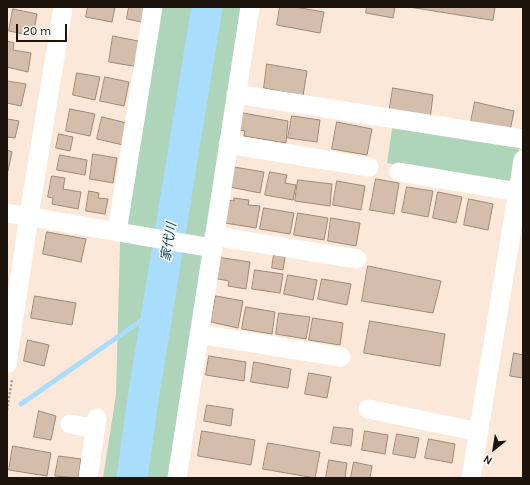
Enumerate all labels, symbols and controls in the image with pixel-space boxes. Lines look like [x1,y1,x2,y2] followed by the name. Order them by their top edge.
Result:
[18,16,69,42] scale bar
[23,24,51,38] text: 20 m
[158,222,180,262] water label: 家代川
[474,429,514,469] north arrow
[481,452,494,467] text: N

